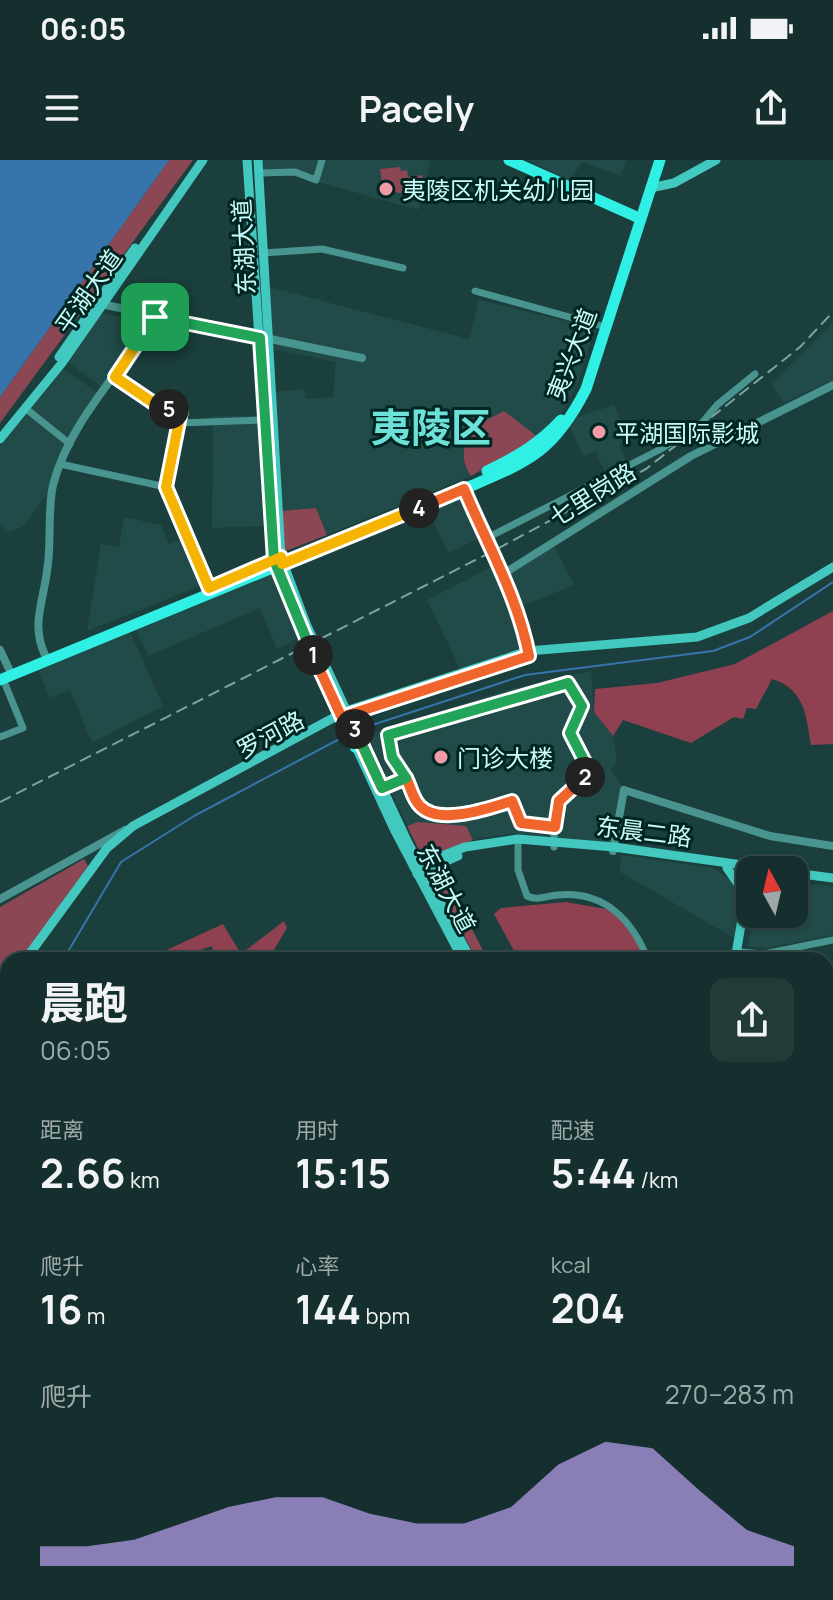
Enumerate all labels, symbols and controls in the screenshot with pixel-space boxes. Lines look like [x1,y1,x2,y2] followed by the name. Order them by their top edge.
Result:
[40,8,126,49] text: 06:05
[359,84,474,133] text: Pacely
[40,86,84,130] icon: menu
[749,86,793,130] icon: share
[402,173,594,206] place label: 夷陵区机关幼儿园
[377,180,395,198] marker: 夷陵区机关幼儿园
[224,198,262,296] street label: 东湖大道
[47,242,129,340] street label: 平湖大道
[121,283,189,351] pin
[133,295,177,339] icon: arrive
[538,303,604,405] street label: 夷兴大道
[149,389,189,429] pin: 5
[163,394,175,424] text: 5
[371,399,491,454] district label: 夷陵区
[615,416,759,449] place label: 平湖国际影城
[590,423,608,441] marker: 平湖国际影城
[543,455,641,533] street label: 七里岗路
[399,488,439,528] pin: 4
[412,493,426,523] text: 4
[293,635,333,675] pin: 1
[308,640,318,670] text: 1
[230,703,310,765] street label: 罗河路
[335,709,375,749] pin: 3
[349,714,361,744] text: 3
[457,741,553,774] place label: 门诊大楼
[432,748,450,766] marker: 门诊大楼
[565,757,605,797] pin: 2
[578,762,592,792] text: 2
[594,809,694,853] street label: 东晨二路
[410,838,484,938] street label: 东湖大道
[736,856,808,928] north arrow
[736,856,808,928] map controls
[40,972,128,1032] text: 晨跑
[710,978,794,1062] button: share
[40,1032,111,1068] text: 06:05
[40,1115,84,1145] text: 距离
[295,1115,339,1145] text: 用时
[551,1115,595,1145] text: 配速
[40,1145,126,1200] text: 2.66
[295,1145,391,1200] text: 15:15
[551,1145,636,1200] text: 5:44
[126,1165,160,1195] text: km
[636,1165,678,1195] text: /km
[551,1250,591,1280] text: kcal
[40,1251,84,1281] text: 爬升
[295,1251,339,1281] text: 心率
[551,1280,625,1335] text: 204
[40,1281,82,1336] text: 16
[295,1281,361,1336] text: 144
[82,1301,105,1331] text: m
[361,1301,410,1331] text: bpm
[665,1376,794,1412] text: 270–283 m
[40,1378,92,1414] text: 爬升

